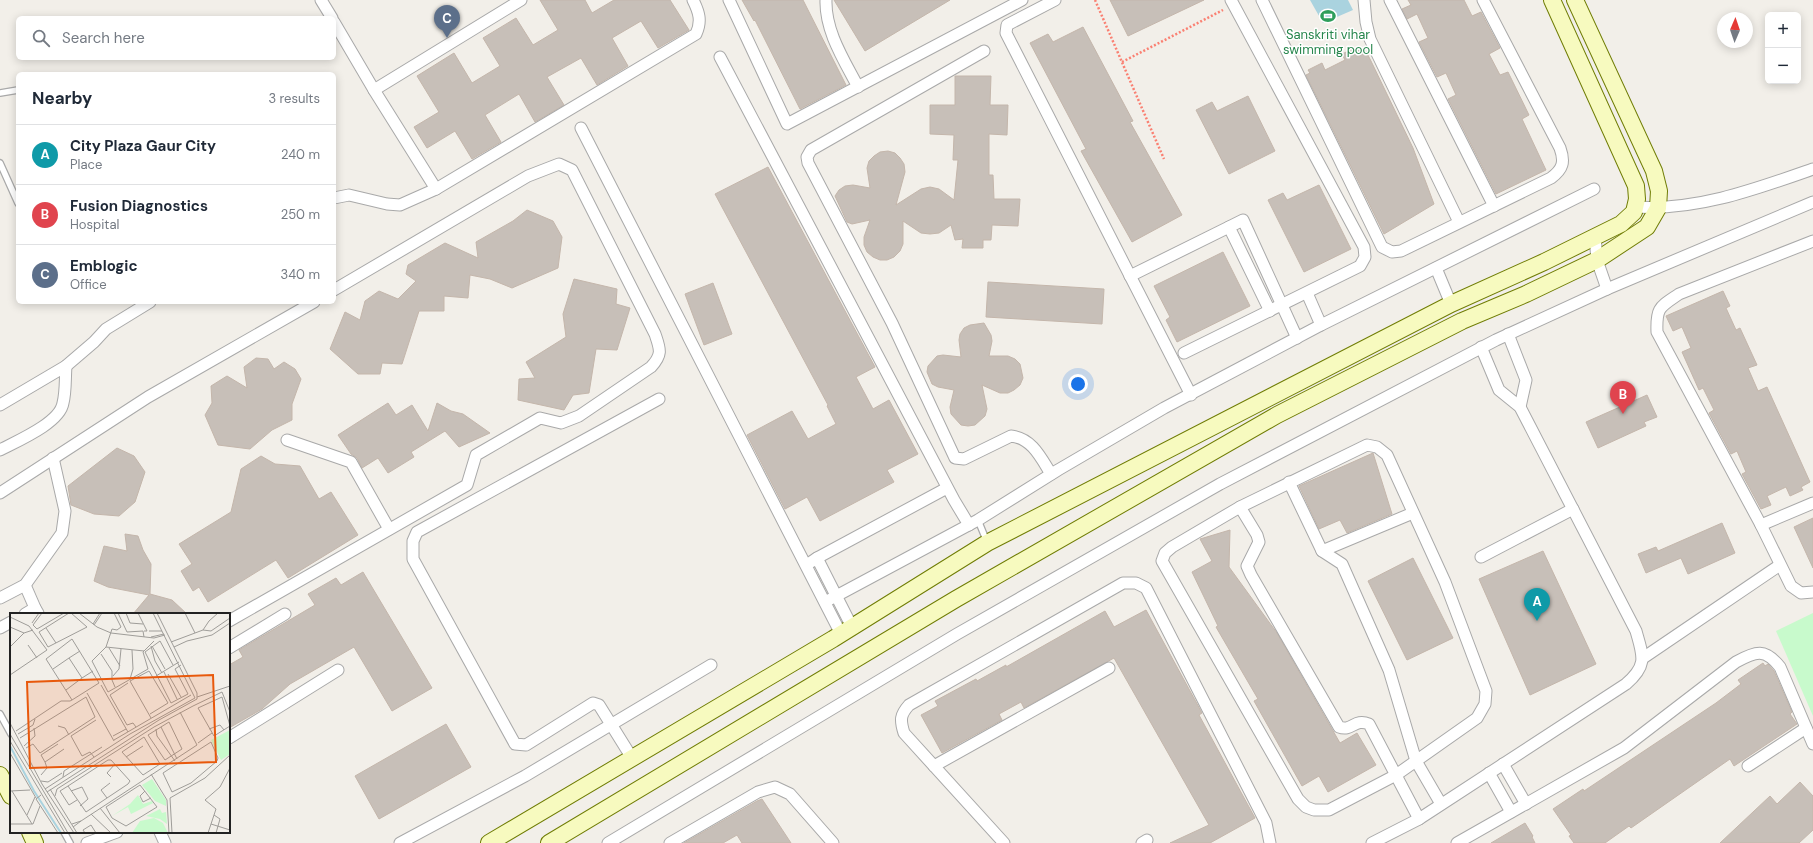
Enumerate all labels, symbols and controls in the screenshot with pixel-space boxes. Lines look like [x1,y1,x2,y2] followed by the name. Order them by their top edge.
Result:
[434,5,460,38] pin: C
[1319,7,1337,25] sports icon: Sanskriti vihar swimming pool
[1717,12,1753,48] north arrow
[1765,12,1801,84] map controls
[1765,12,1801,48] button: +
[16,16,336,60] search box
[1283,26,1373,58] place label: Sanskriti vihar swimming pool
[30,27,52,49] icon: search
[62,28,145,48] text: Search here
[1765,48,1801,84] button: −
[32,87,92,109] text: Nearby
[268,90,320,107] text: 3 results
[70,136,216,156] text: City Plaza Gaur City
[40,146,50,163] text: A
[281,146,320,163] text: 240 m
[70,156,102,173] text: Place
[70,196,208,216] text: Fusion Diagnostics
[41,206,49,223] text: B
[281,206,320,223] text: 250 m
[70,216,119,233] text: Hospital
[70,256,138,276] text: Emblogic
[40,266,50,283] text: C
[280,266,320,283] text: 340 m
[70,276,107,293] text: Office
[1068,374,1088,394] your location
[1610,381,1636,414] pin: B
[1524,588,1550,621] pin: A
[10,613,230,833] inset map

